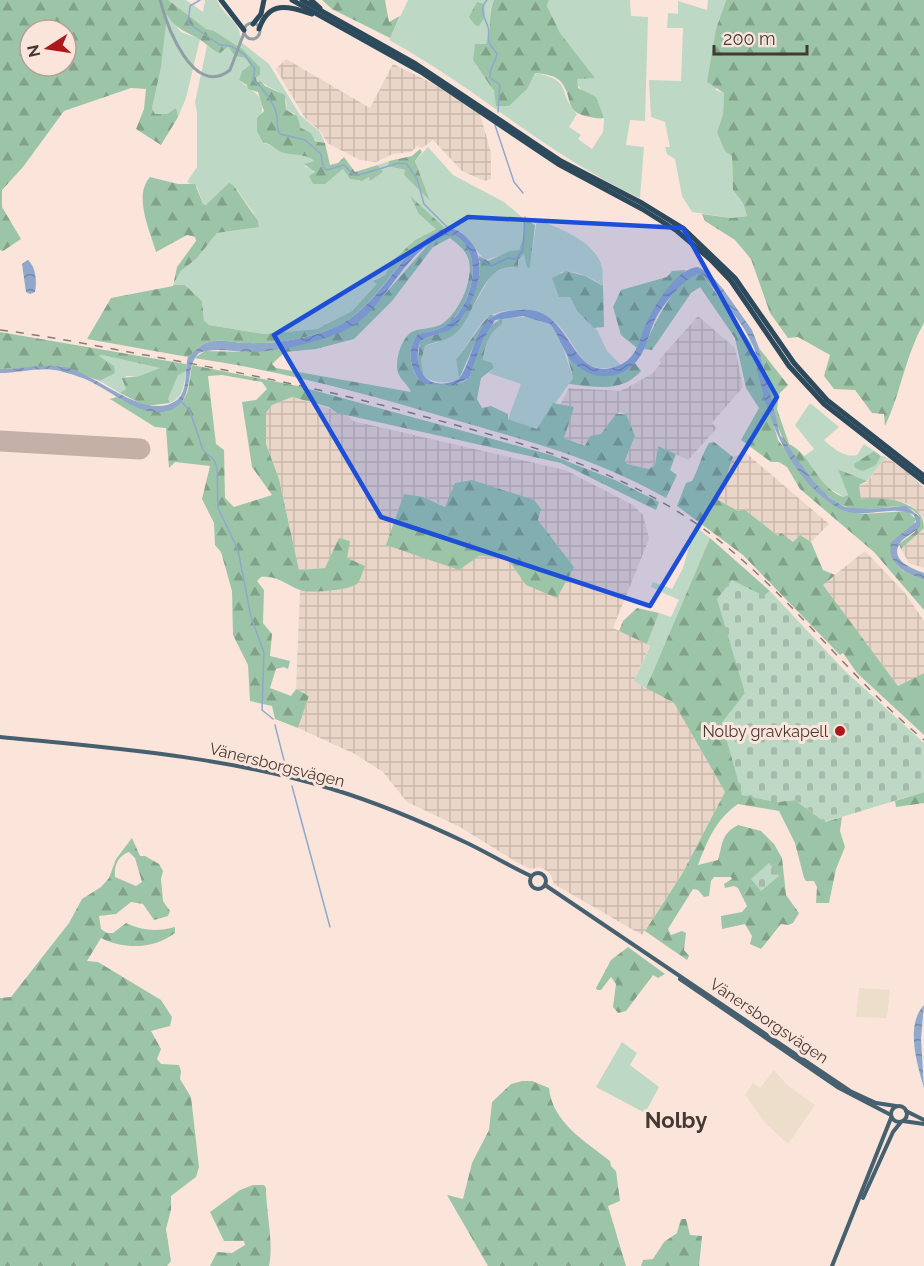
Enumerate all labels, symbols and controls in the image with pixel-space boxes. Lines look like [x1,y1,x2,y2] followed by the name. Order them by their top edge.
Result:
[18,18,78,78] north arrow
[714,18,807,56] scale bar
[723,28,776,49] text: 200 m
[23,43,44,59] text: N
[702,722,829,741] place label: Nolby gravkapell
[833,724,847,738] marker: Nolby gravkapell
[207,739,347,791] street label: Vänersborgsvägen
[706,974,832,1068] street label: Vänersborgsvägen
[645,1107,707,1133] district label: Nolby

